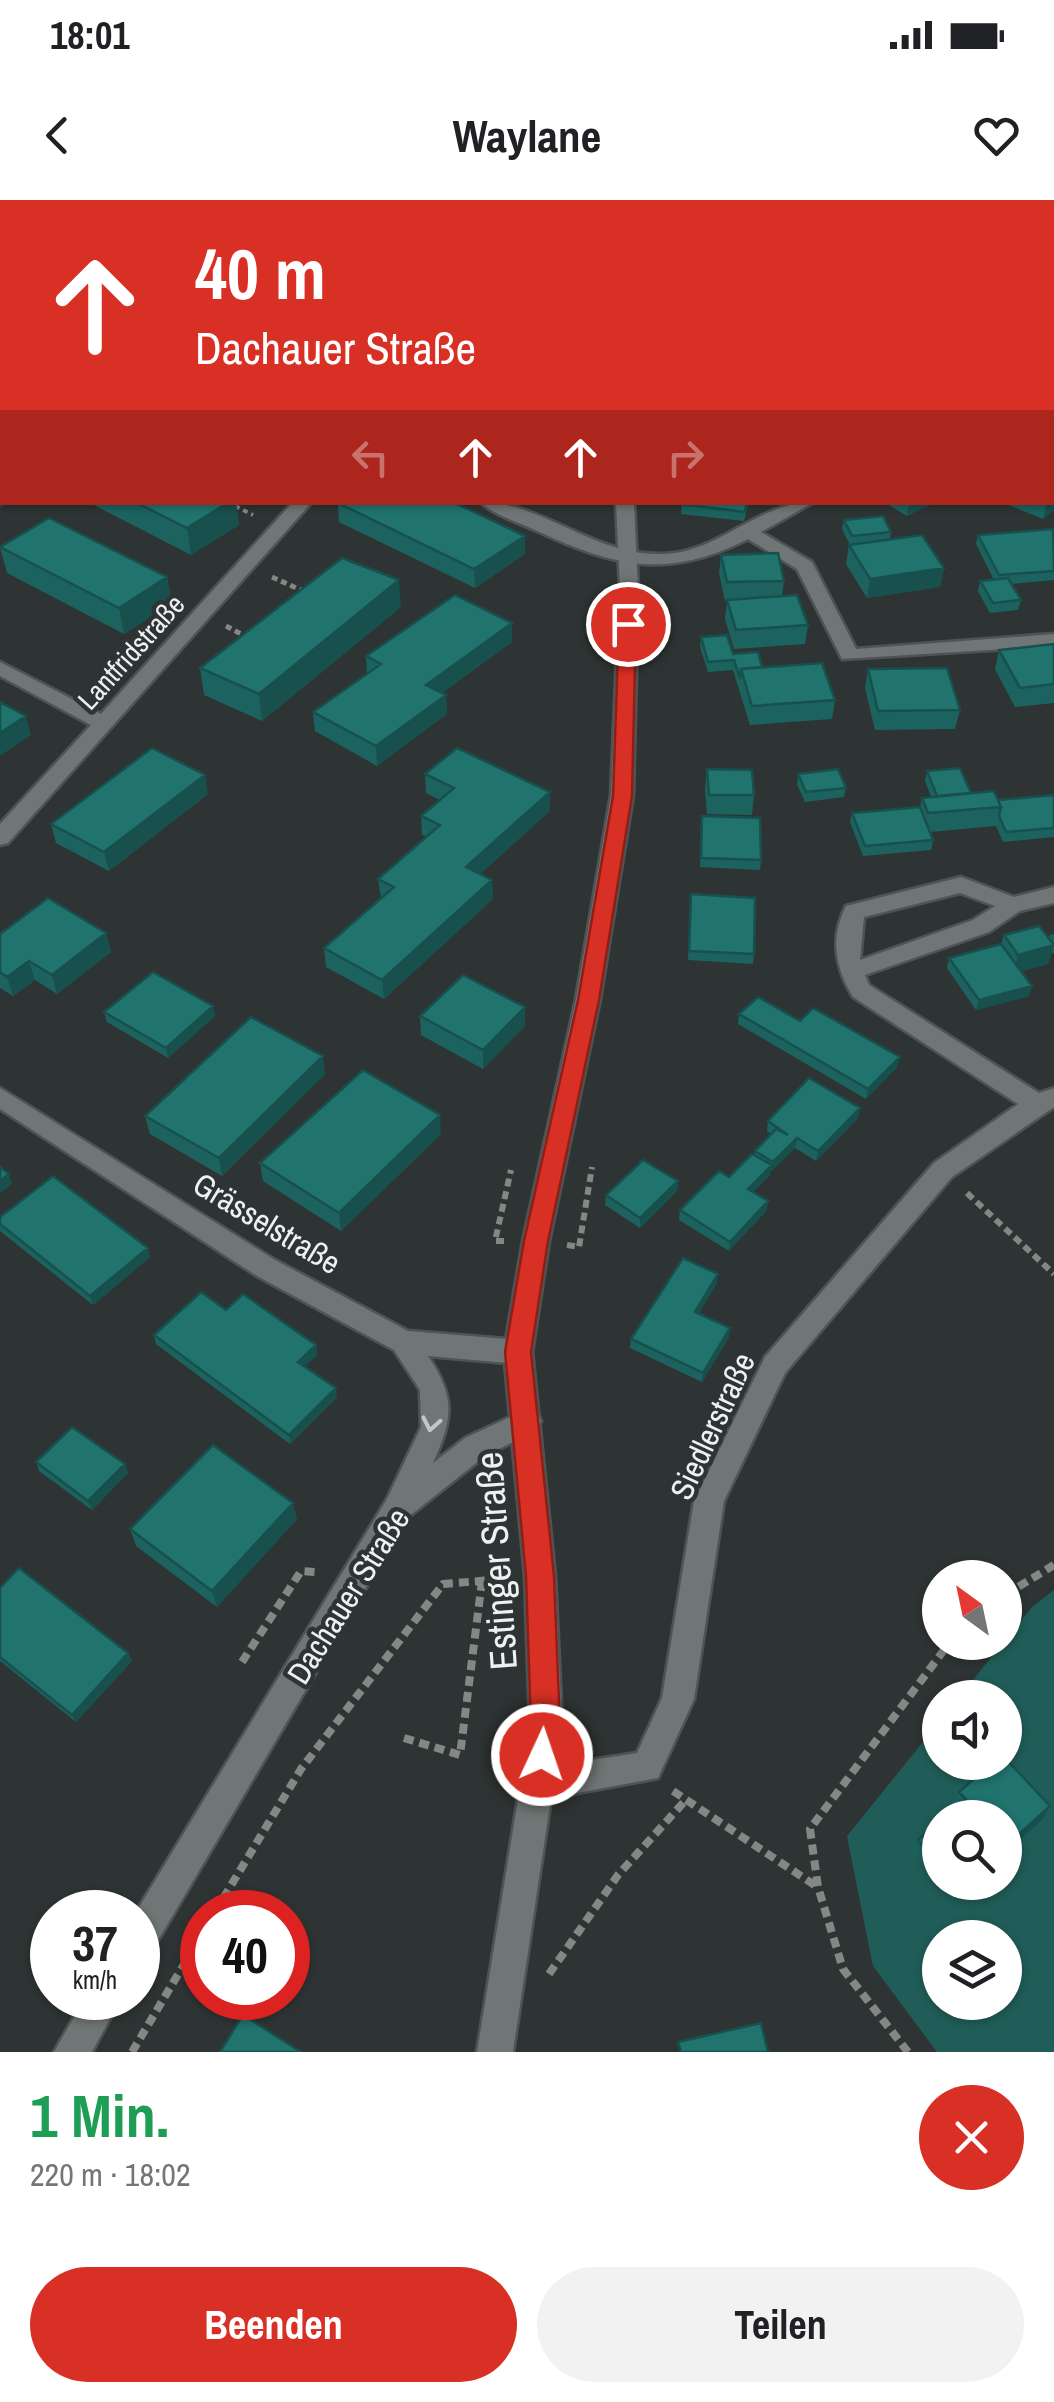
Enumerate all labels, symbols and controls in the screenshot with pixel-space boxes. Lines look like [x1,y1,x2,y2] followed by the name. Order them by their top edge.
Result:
[50,10,130,61] text: 18:01
[453,105,601,166] text: Waylane
[30,108,85,163] icon: back
[969,108,1024,163] icon: heart
[195,227,326,321] text: 40 m
[30,240,160,370] icon: ahead
[195,317,476,378] text: Dachauer Straße
[343,430,398,485] icon: left
[448,430,503,485] icon: ahead
[553,430,608,485] icon: ahead
[658,430,713,485] icon: right
[586,582,671,667] pin
[69,586,193,718] street label: Lantfridstraße
[601,597,656,652] icon: arrive
[185,1162,349,1284] street label: Grässelstraße
[659,1346,765,1506] street label: Siedlerstraße
[421,1416,443,1433] one-way arrow
[463,1450,529,1672] street label: Estinger Straße
[277,1500,419,1692] street label: Dachauer Straße
[922,1560,1022,1660] north arrow
[922,1560,1022,2020] map controls
[922,1680,1022,1780] button: sound
[490,1703,594,1807] position arrow
[922,1800,1022,1900] button: search
[180,1890,310,2020] speed limit sign: 40
[72,1909,118,1977] text: 37
[922,1920,1022,2020] button: layers
[73,1963,117,1997] text: km/h
[30,2075,169,2156] text: 1 Min.
[919,2085,1024,2190] button: close
[30,2153,190,2196] text: 220 m · 18:02
[30,2267,517,2382] button: Beenden
[537,2267,1024,2382] button: Teilen

